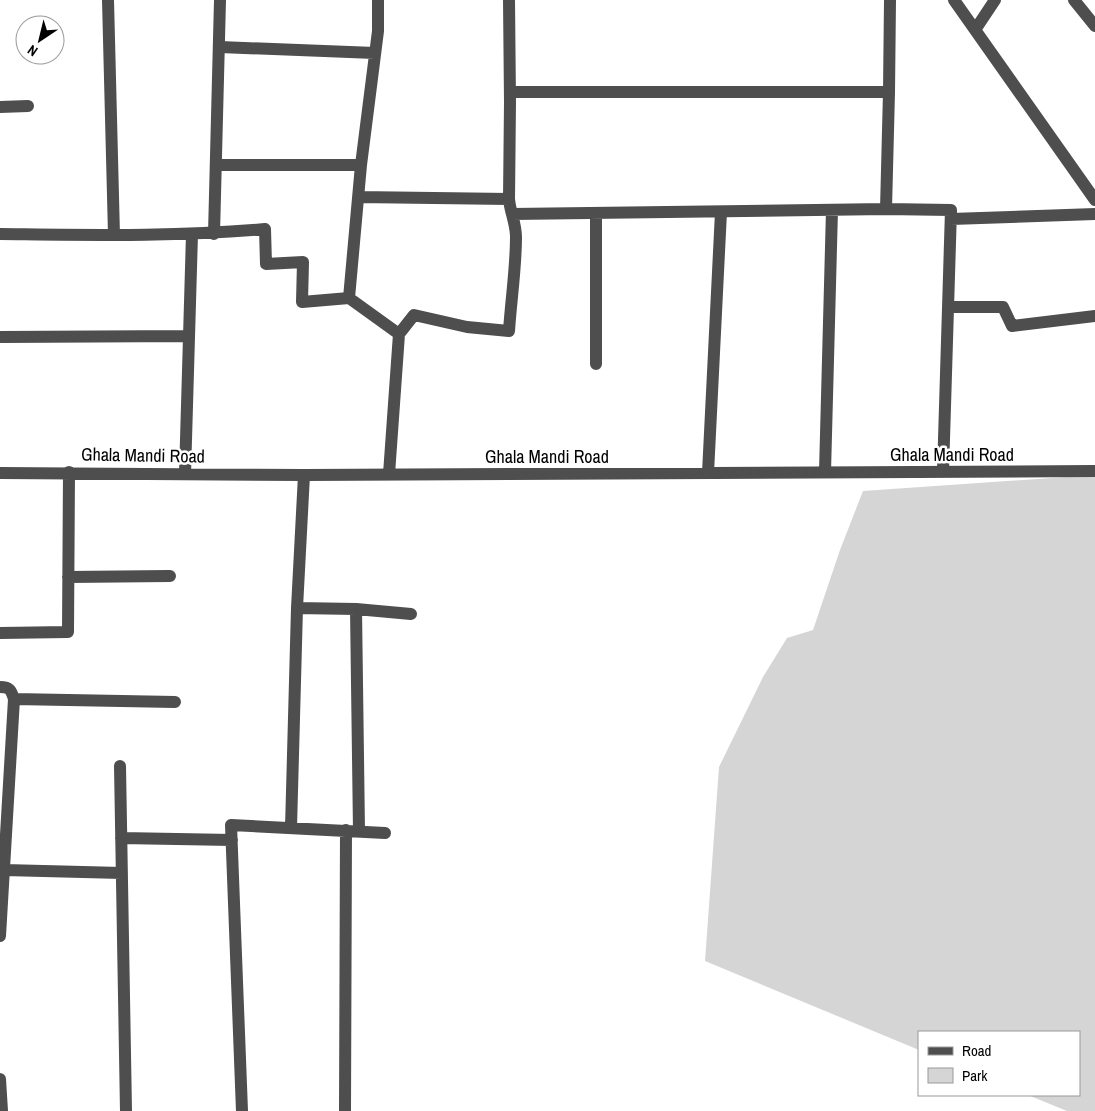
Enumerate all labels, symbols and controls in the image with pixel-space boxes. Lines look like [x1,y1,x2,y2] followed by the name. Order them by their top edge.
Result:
[15,15,65,65] north arrow
[24,41,41,60] text: N
[81,441,205,469] street label: Ghala Mandi Road
[890,442,1014,467] street label: Ghala Mandi Road
[485,444,609,469] street label: Ghala Mandi Road
[918,1031,1080,1096] legend
[962,1040,991,1061] text: Road
[962,1065,988,1086] text: Park

